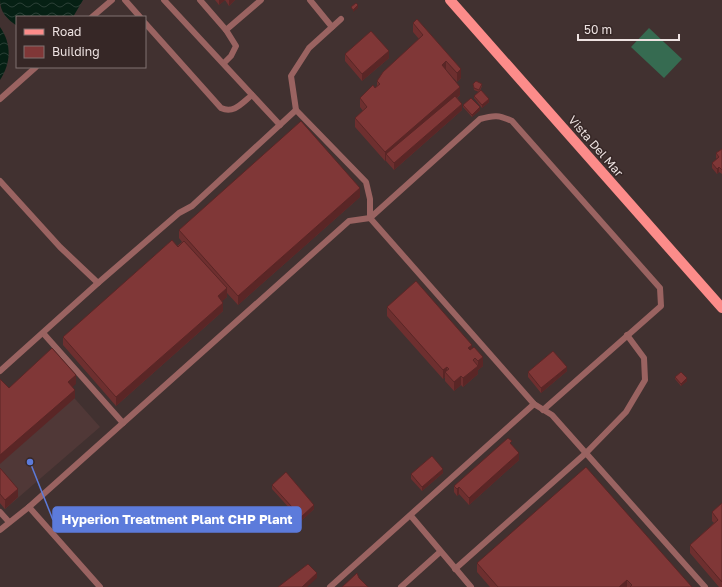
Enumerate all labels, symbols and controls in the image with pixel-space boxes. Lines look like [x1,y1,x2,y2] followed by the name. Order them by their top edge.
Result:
[16,16,146,68] legend
[578,16,679,42] scale bar
[584,22,612,37] text: 50 m
[52,24,81,39] text: Road
[52,44,100,59] text: Building
[565,112,627,180] street label: Vista Del Mar
[53,507,301,532] callout: Hyperion Treatment Plant CHP Plant
[61,511,293,527] text: Hyperion Treatment Plant CHP Plant

